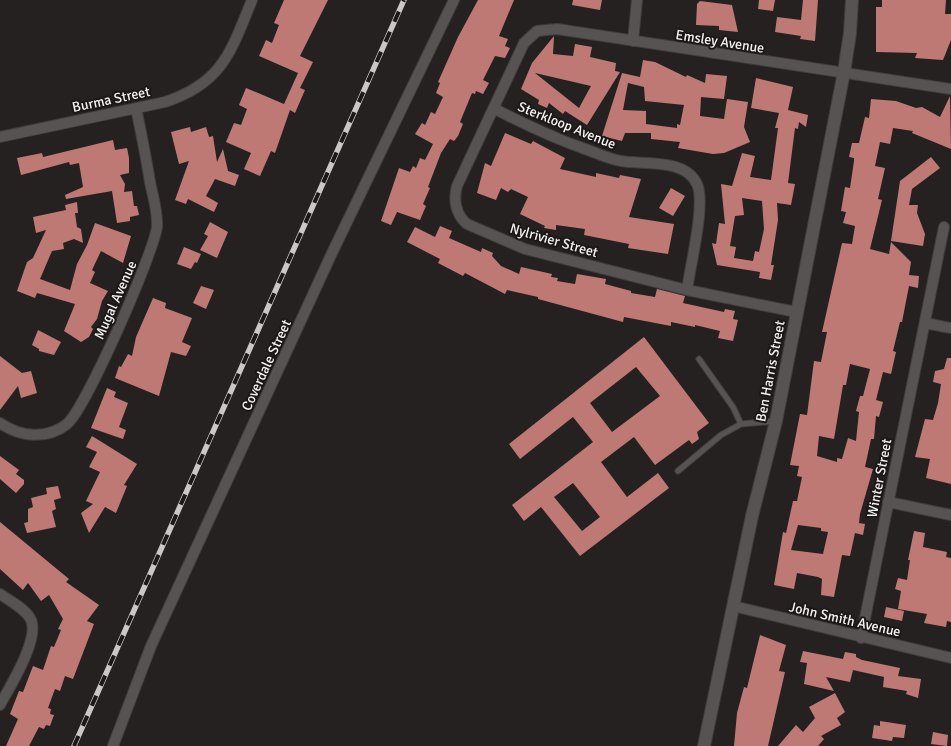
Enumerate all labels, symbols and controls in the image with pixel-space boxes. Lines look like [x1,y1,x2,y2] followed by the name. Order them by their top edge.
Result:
[674,26,765,57] street label: Emsley Avenue
[71,83,152,116] street label: Burma Street
[515,98,618,153] street label: Sterkloop Avenue
[508,220,600,261] street label: Nylrivier Street
[91,258,140,342] street label: Mugal Avenue
[238,317,295,414] street label: Coverdale Street
[752,319,789,423] street label: Ben Harris Street
[864,437,895,519] street label: Winter Street
[787,598,902,641] street label: John Smith Avenue

